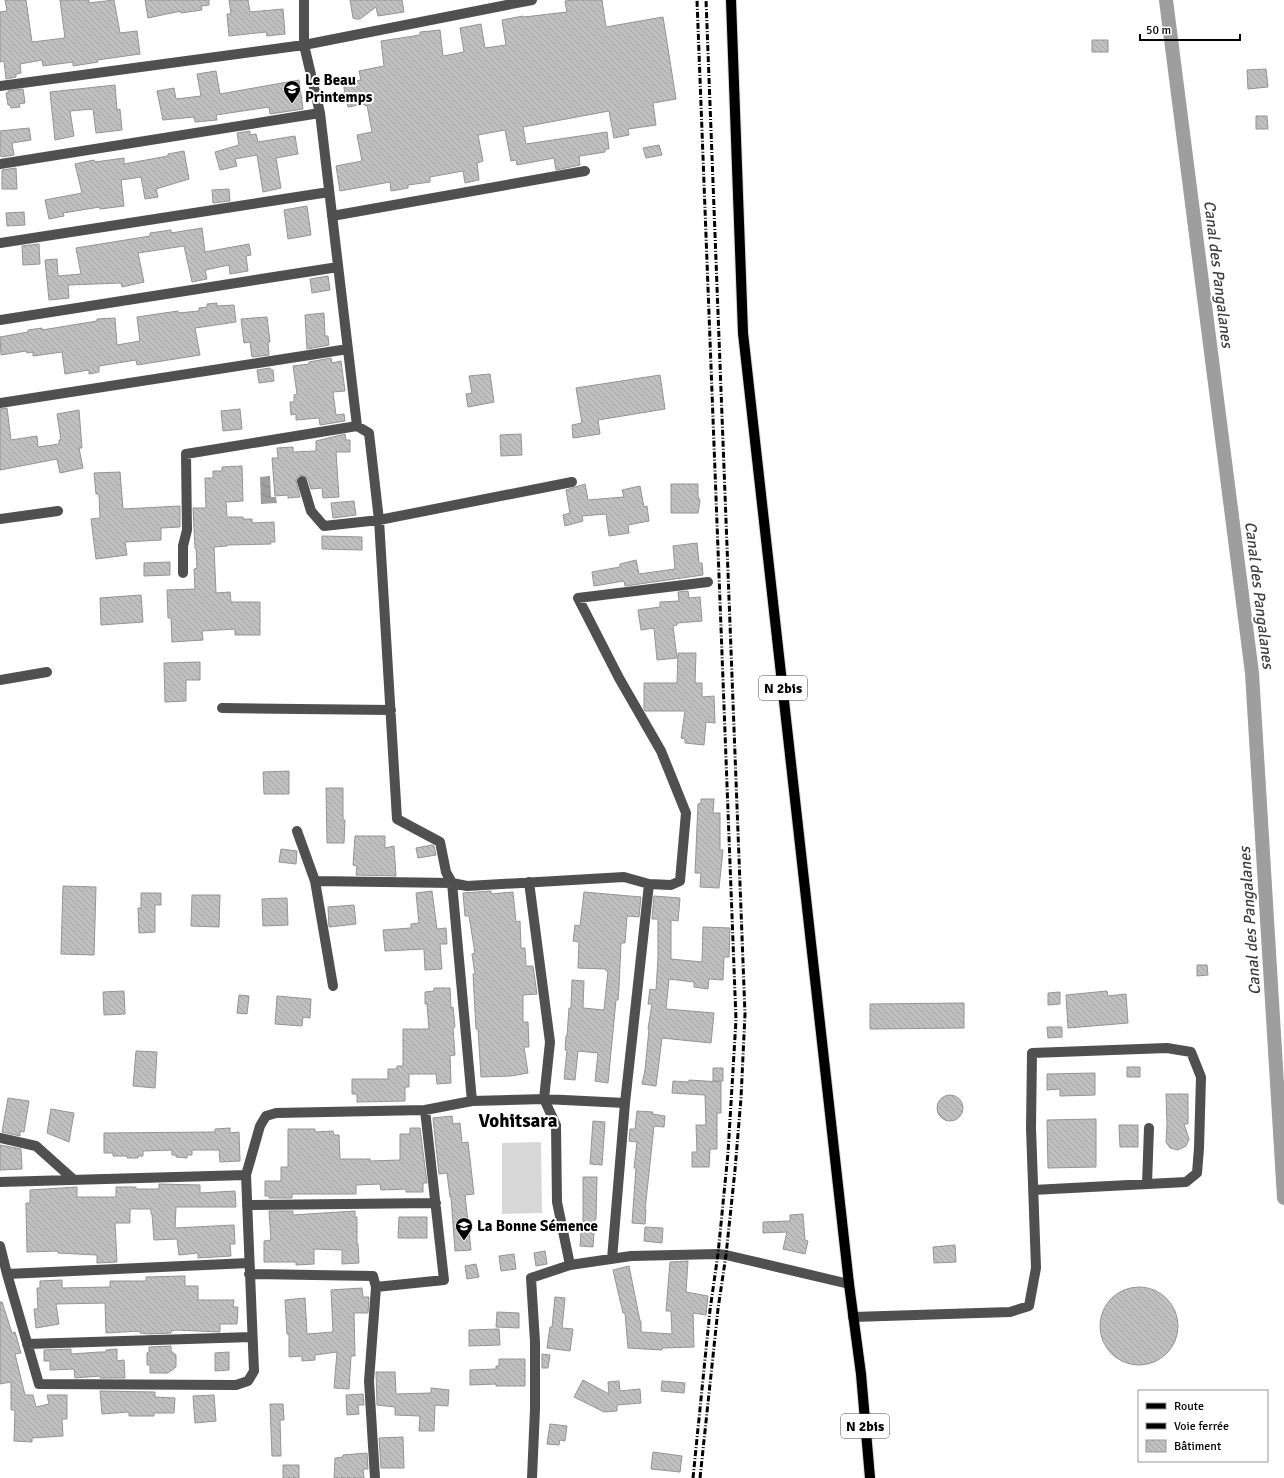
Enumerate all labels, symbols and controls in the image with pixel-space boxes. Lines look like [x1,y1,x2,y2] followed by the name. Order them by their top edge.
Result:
[1140,16,1240,42] scale bar
[1146,23,1171,38] text: 50 m
[305,71,373,106] place label: Le Beau Printemps
[282,79,302,104] school or university icon: Le Beau Printemps
[1199,199,1237,351] water label: Canal des Pangalanes
[1240,520,1278,672] water label: Canal des Pangalanes
[759,676,807,700] road number: N 2bis
[1235,844,1265,996] water label: Canal des Pangalanes
[479,1109,558,1133] district label: Vohitsara
[454,1216,474,1241] school or university icon: La Bonne Sémence
[477,1217,598,1235] place label: La Bonne Sémence
[1138,1390,1268,1462] legend
[1174,1399,1204,1414] text: Route
[841,1414,889,1438] road number: N 2bis
[1174,1419,1229,1434] text: Voie ferrée
[1174,1439,1221,1454] text: Bâtiment

